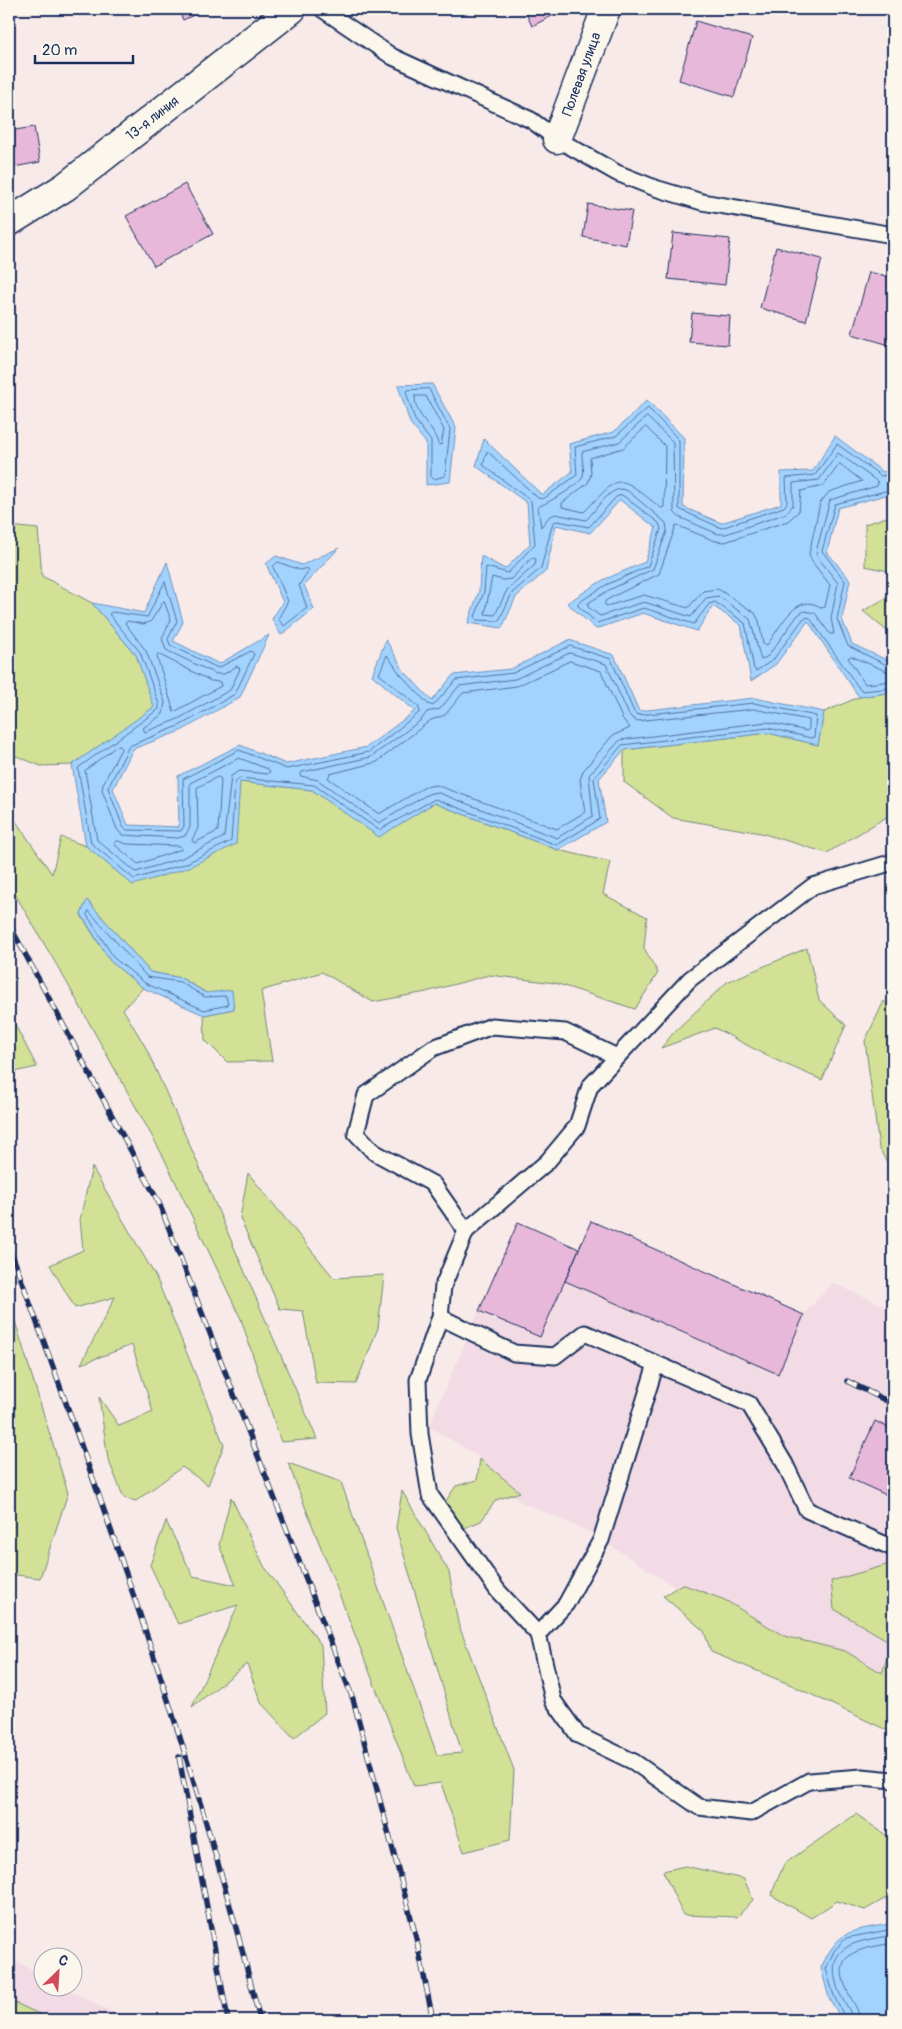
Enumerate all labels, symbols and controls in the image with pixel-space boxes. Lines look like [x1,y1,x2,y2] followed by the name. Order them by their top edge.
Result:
[558,30,605,118] street label: Полевая улица
[35,32,132,64] scale bar
[42,41,77,60] text: 20 m
[123,93,182,144] street label: 13-я линия
[32,1946,82,1996] north arrow
[56,1951,71,1970] text: С

